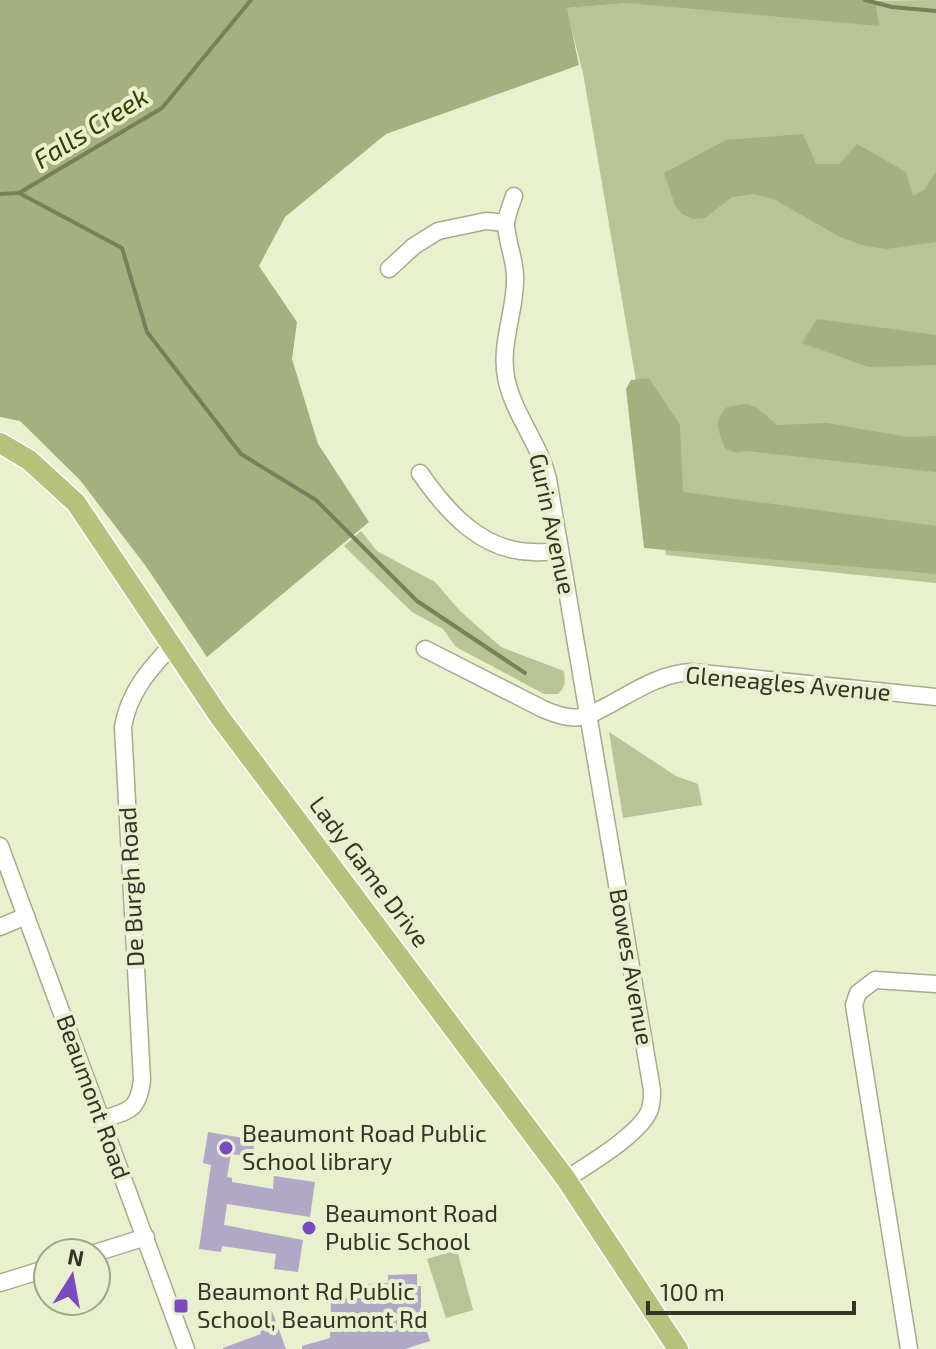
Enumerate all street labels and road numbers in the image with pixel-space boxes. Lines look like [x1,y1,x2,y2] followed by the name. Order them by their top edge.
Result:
[524,450,583,597] street label: Gurin Avenue
[684,659,892,706] street label: Gleneagles Avenue
[304,790,436,952] street label: Lady Game Drive
[112,806,149,968] street label: De Burgh Road
[604,886,661,1047] street label: Bowes Avenue
[51,1010,138,1183] street label: Beaumont Road

